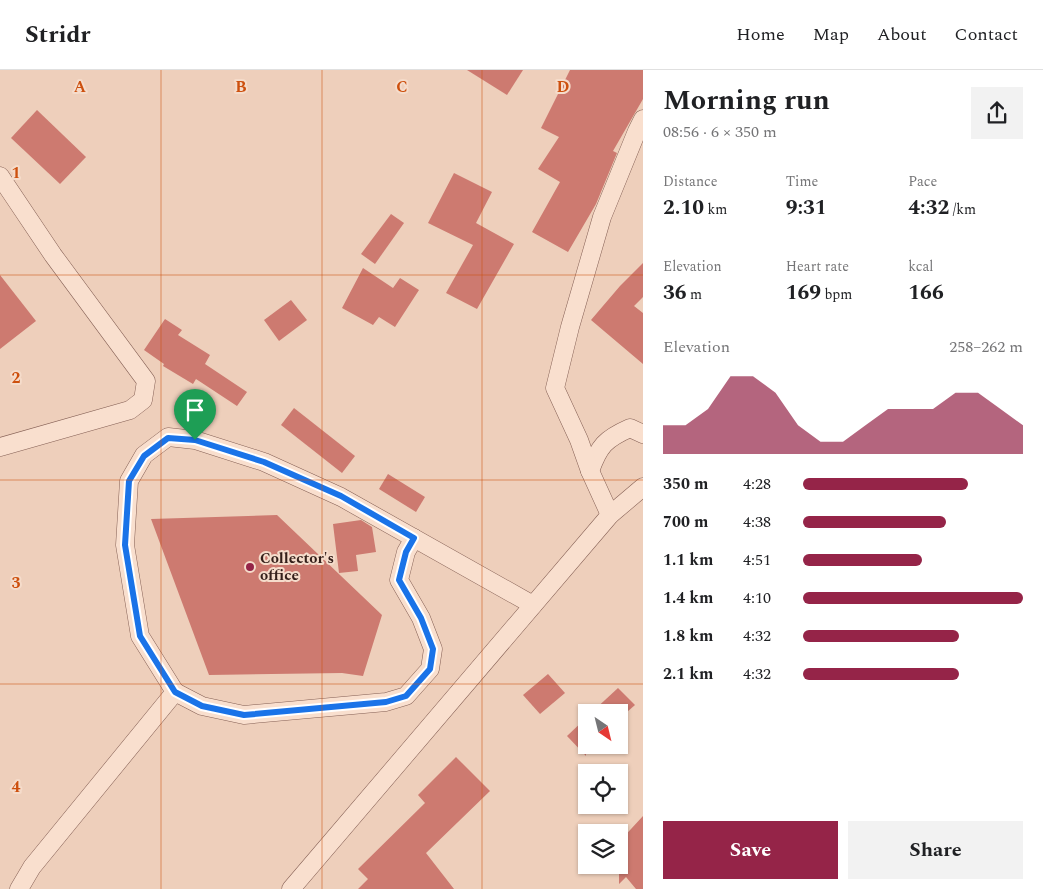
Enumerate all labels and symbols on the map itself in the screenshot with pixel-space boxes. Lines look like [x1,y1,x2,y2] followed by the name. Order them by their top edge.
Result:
[74,75,87,99] text: A
[235,75,247,99] text: B
[396,75,408,99] text: C
[557,75,570,99] text: D
[12,161,20,185] text: 1
[12,366,21,390] text: 2
[174,389,216,440] pin
[260,547,334,587] place label: Collector's office
[244,561,256,573] marker: Collector's office
[12,571,21,595] text: 3
[578,704,628,754] north arrow
[12,775,21,799] text: 4

